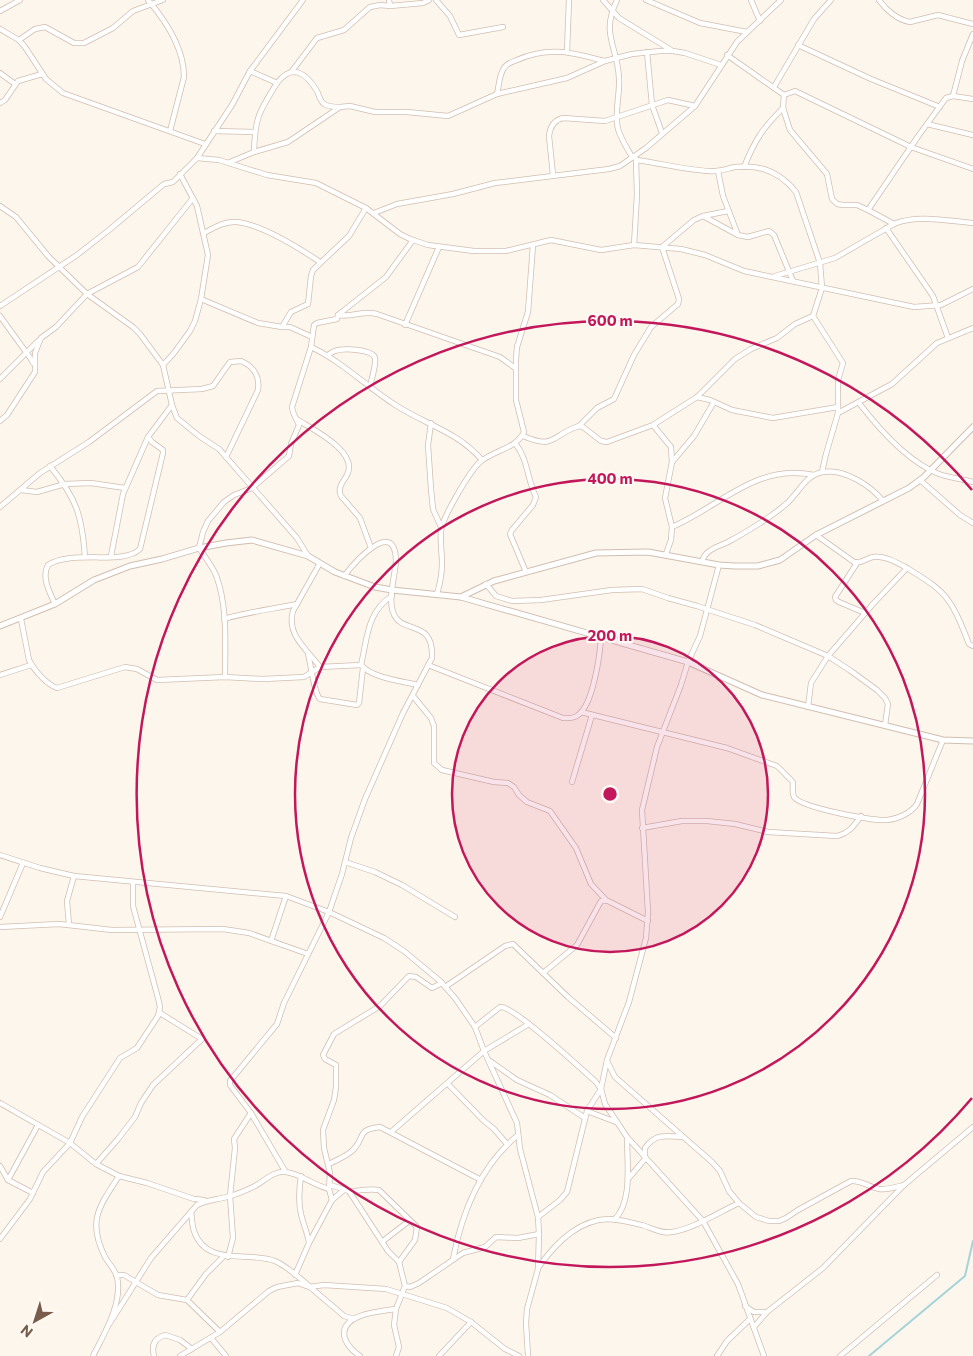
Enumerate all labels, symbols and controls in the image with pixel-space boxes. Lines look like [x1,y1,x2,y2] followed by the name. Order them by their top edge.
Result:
[587,311,633,329] text: 600 m
[587,469,633,487] text: 400 m
[588,626,632,644] text: 200 m
[601,785,619,803] centre of rings
[10,1296,60,1346] north arrow
[17,1322,36,1341] text: N

